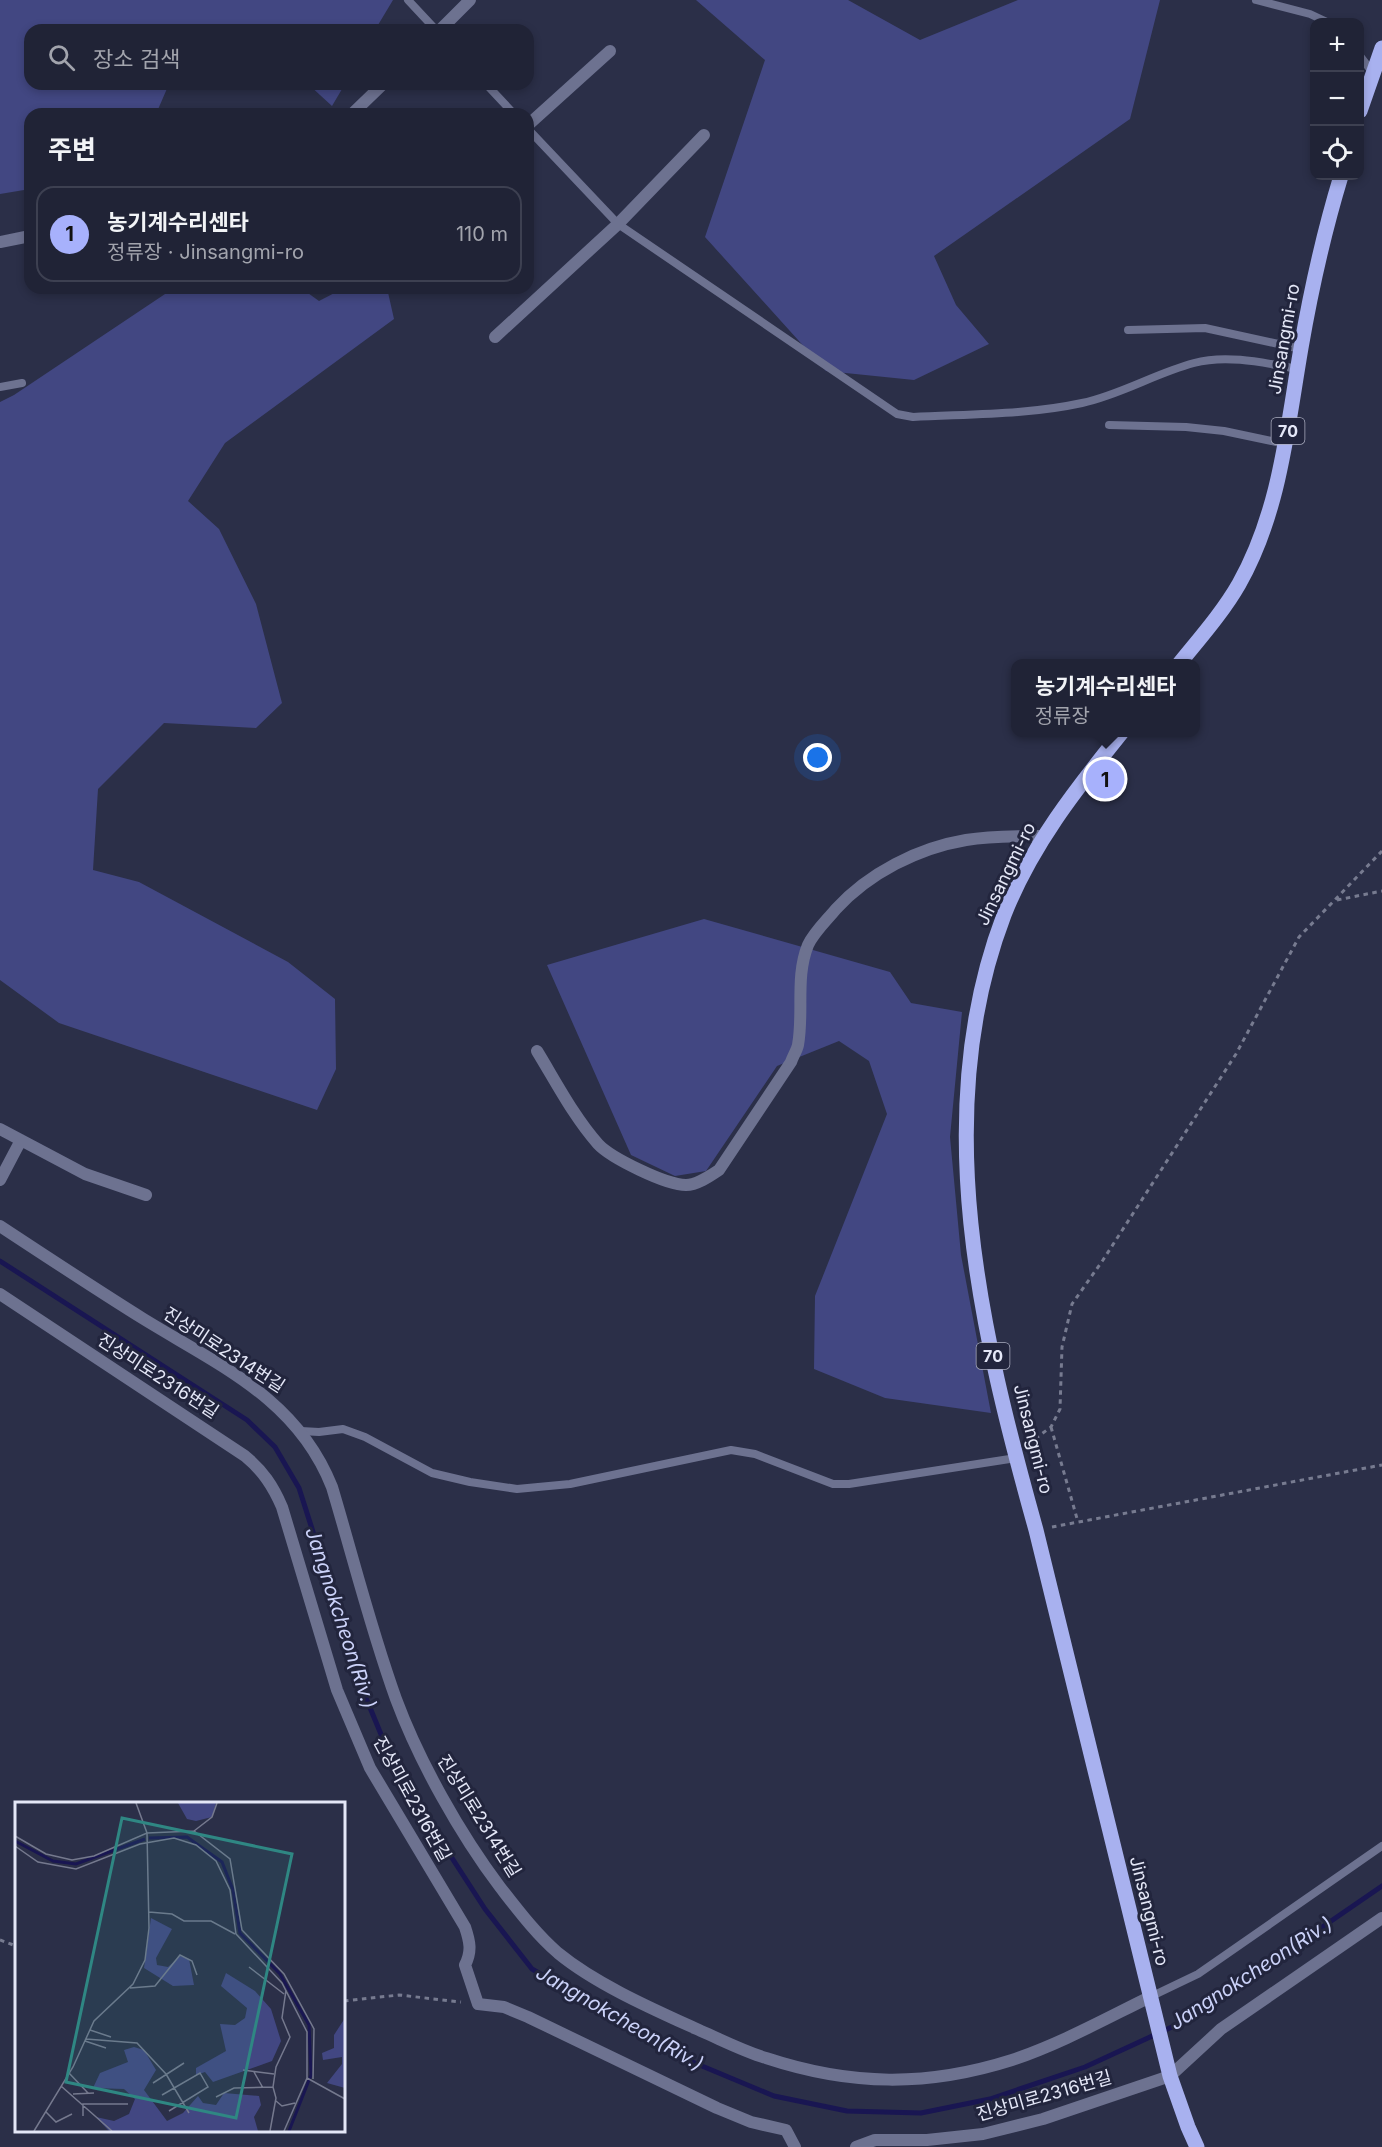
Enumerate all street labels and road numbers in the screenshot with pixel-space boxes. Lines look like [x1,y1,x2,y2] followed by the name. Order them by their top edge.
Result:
[1263,282,1304,396] street label: Jinsangmi-ro
[1272,418,1304,444] road number: 70
[972,819,1040,929] street label: Jinsangmi-ro
[160,1303,289,1397] street label: 진상미로2314번길
[94,1329,223,1422] street label: 진상미로2316번길
[976,1343,1010,1369] road number: 70
[1010,1382,1057,1496] street label: Jinsangmi-ro
[369,1732,456,1865] street label: 진상미로2316번길
[433,1751,526,1881] street label: 진상미로2314번길
[1126,1854,1173,1968] street label: Jinsangmi-ro
[974,2066,1114,2125] street label: 진상미로2316번길

